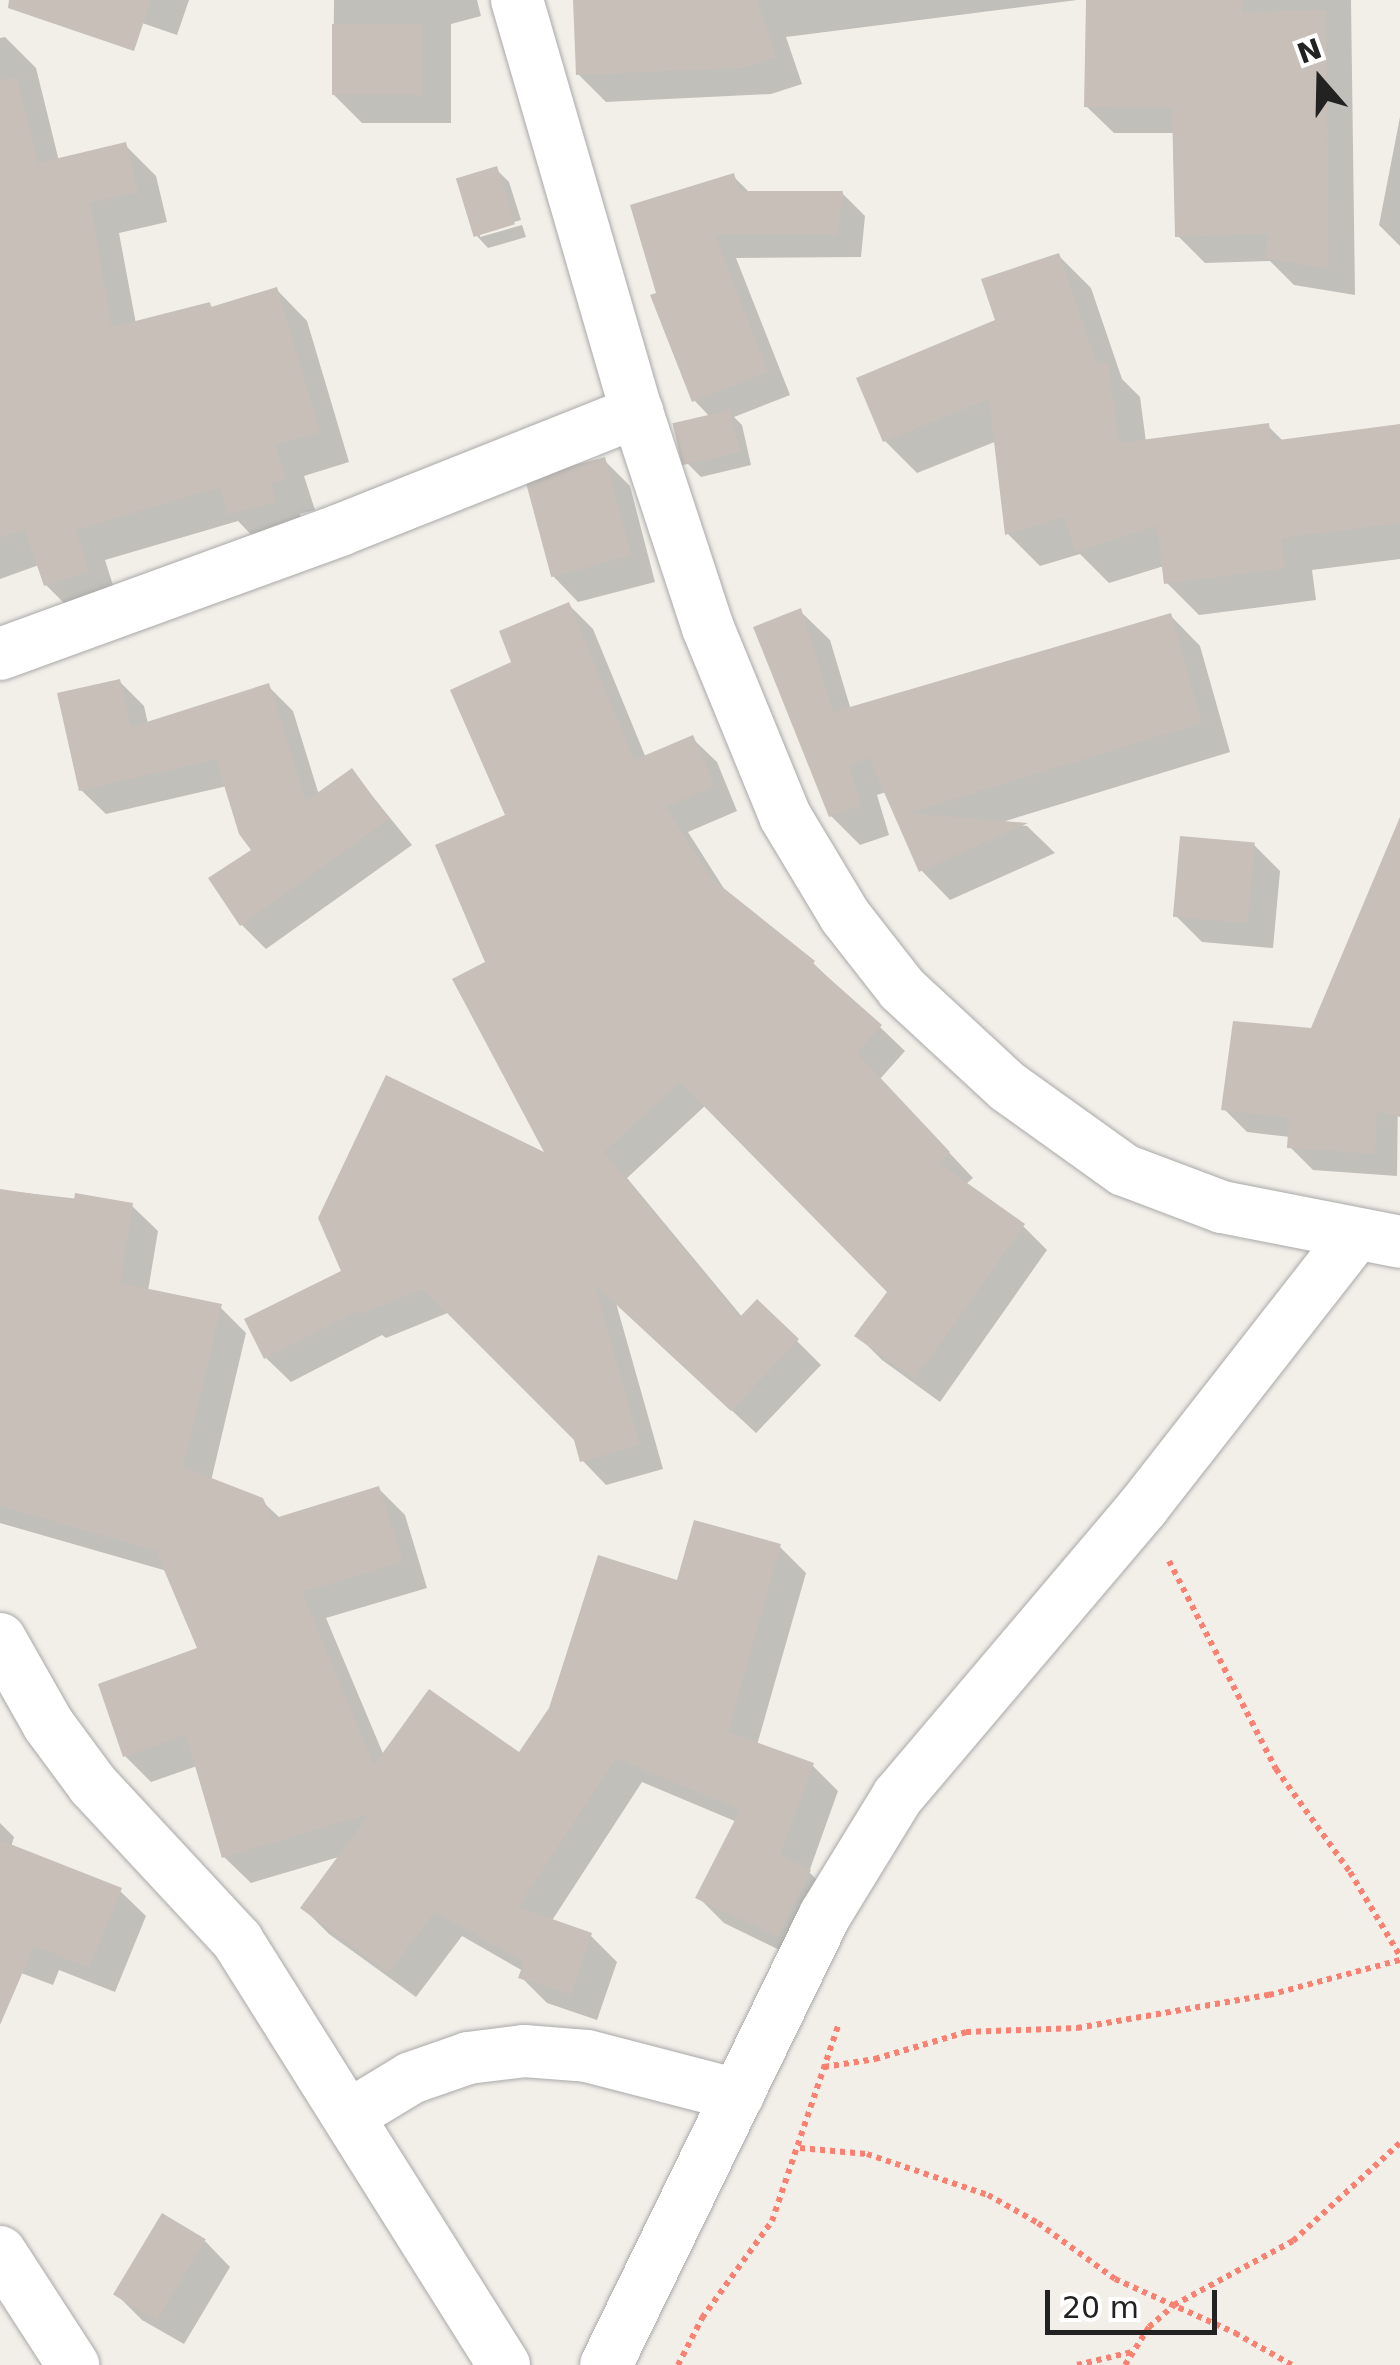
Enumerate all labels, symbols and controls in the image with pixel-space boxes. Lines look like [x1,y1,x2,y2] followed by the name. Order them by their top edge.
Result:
[1270,30,1370,130] north arrow
[1293,32,1326,71] text: N
[1050,2270,1222,2332] scale bar
[1062,2290,1139,2325] text: 20 m

